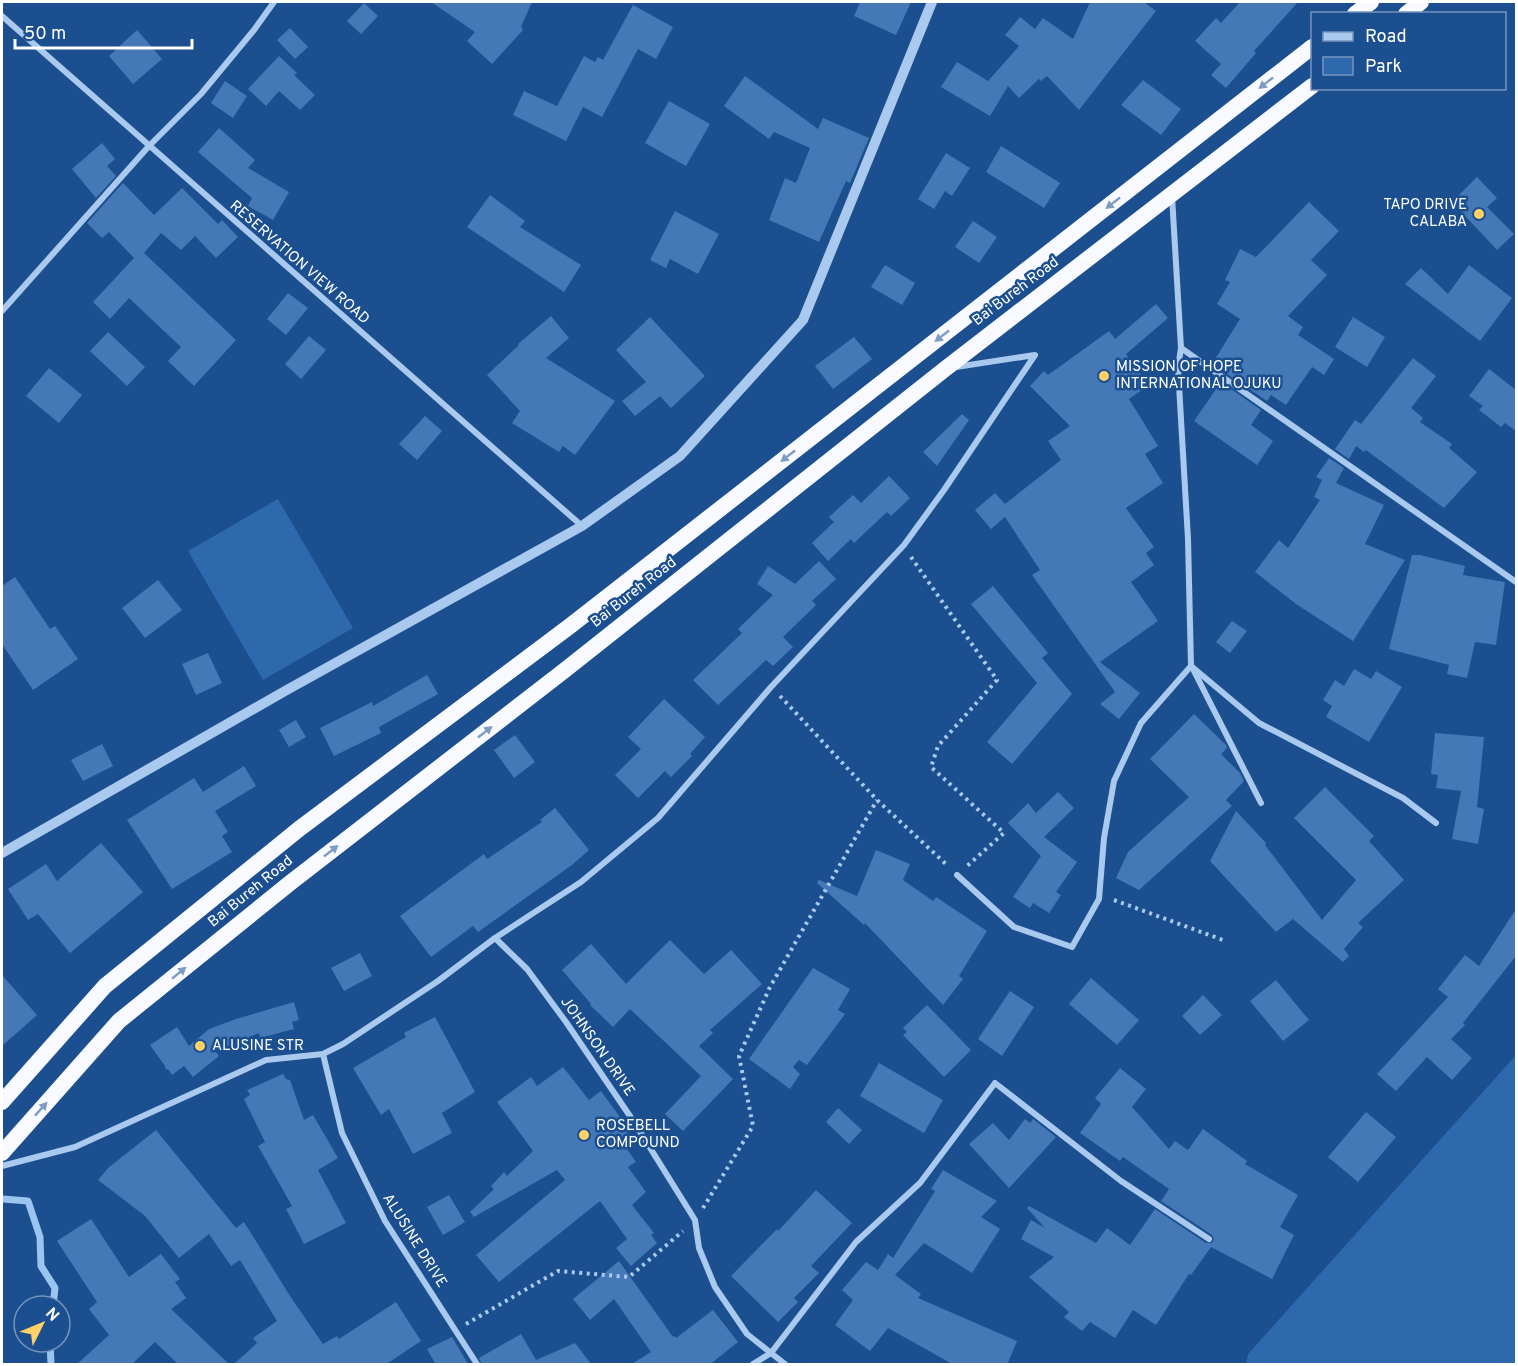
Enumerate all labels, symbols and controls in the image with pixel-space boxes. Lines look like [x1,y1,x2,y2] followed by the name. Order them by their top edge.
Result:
[15,12,192,50] scale bar
[1311,12,1506,90] legend
[24,23,66,46] text: 50 m
[1365,26,1407,49] text: Road
[1365,56,1402,79] text: Park
[1259,77,1274,89] one-way arrow
[1383,196,1467,232] place label: TAPO DRIVE CALABA
[225,197,373,329] street label: RESERVATION VIEW ROAD
[1105,197,1121,209] one-way arrow
[1472,207,1486,221] marker: TAPO DRIVE CALABA
[969,253,1063,331] street label: Bai Bureh Road
[934,329,950,342] one-way arrow
[1116,358,1282,394] place label: MISSION OF HOPE INTERNATIONAL OJUKU
[1097,369,1111,383] marker: MISSION OF HOPE INTERNATIONAL OJUKU
[781,449,796,461] one-way arrow
[587,554,681,632] street label: Bai Bureh Road
[478,726,493,738] one-way arrow
[323,844,339,857] one-way arrow
[205,852,297,932] street label: Bai Bureh Road
[171,967,186,980] one-way arrow
[556,994,638,1100] street label: JOHNSON DRIVE
[212,1037,304,1056] place label: ALUSINE STR
[193,1039,207,1053] marker: ALUSINE STR
[34,1102,48,1117] one-way arrow
[596,1117,680,1153] place label: ROSEBELL COMPOUND
[577,1128,591,1142] marker: ROSEBELL COMPOUND
[377,1190,451,1292] street label: ALUSINE DRIVE
[12,1294,72,1354] north arrow
[40,1304,63,1326] text: N

